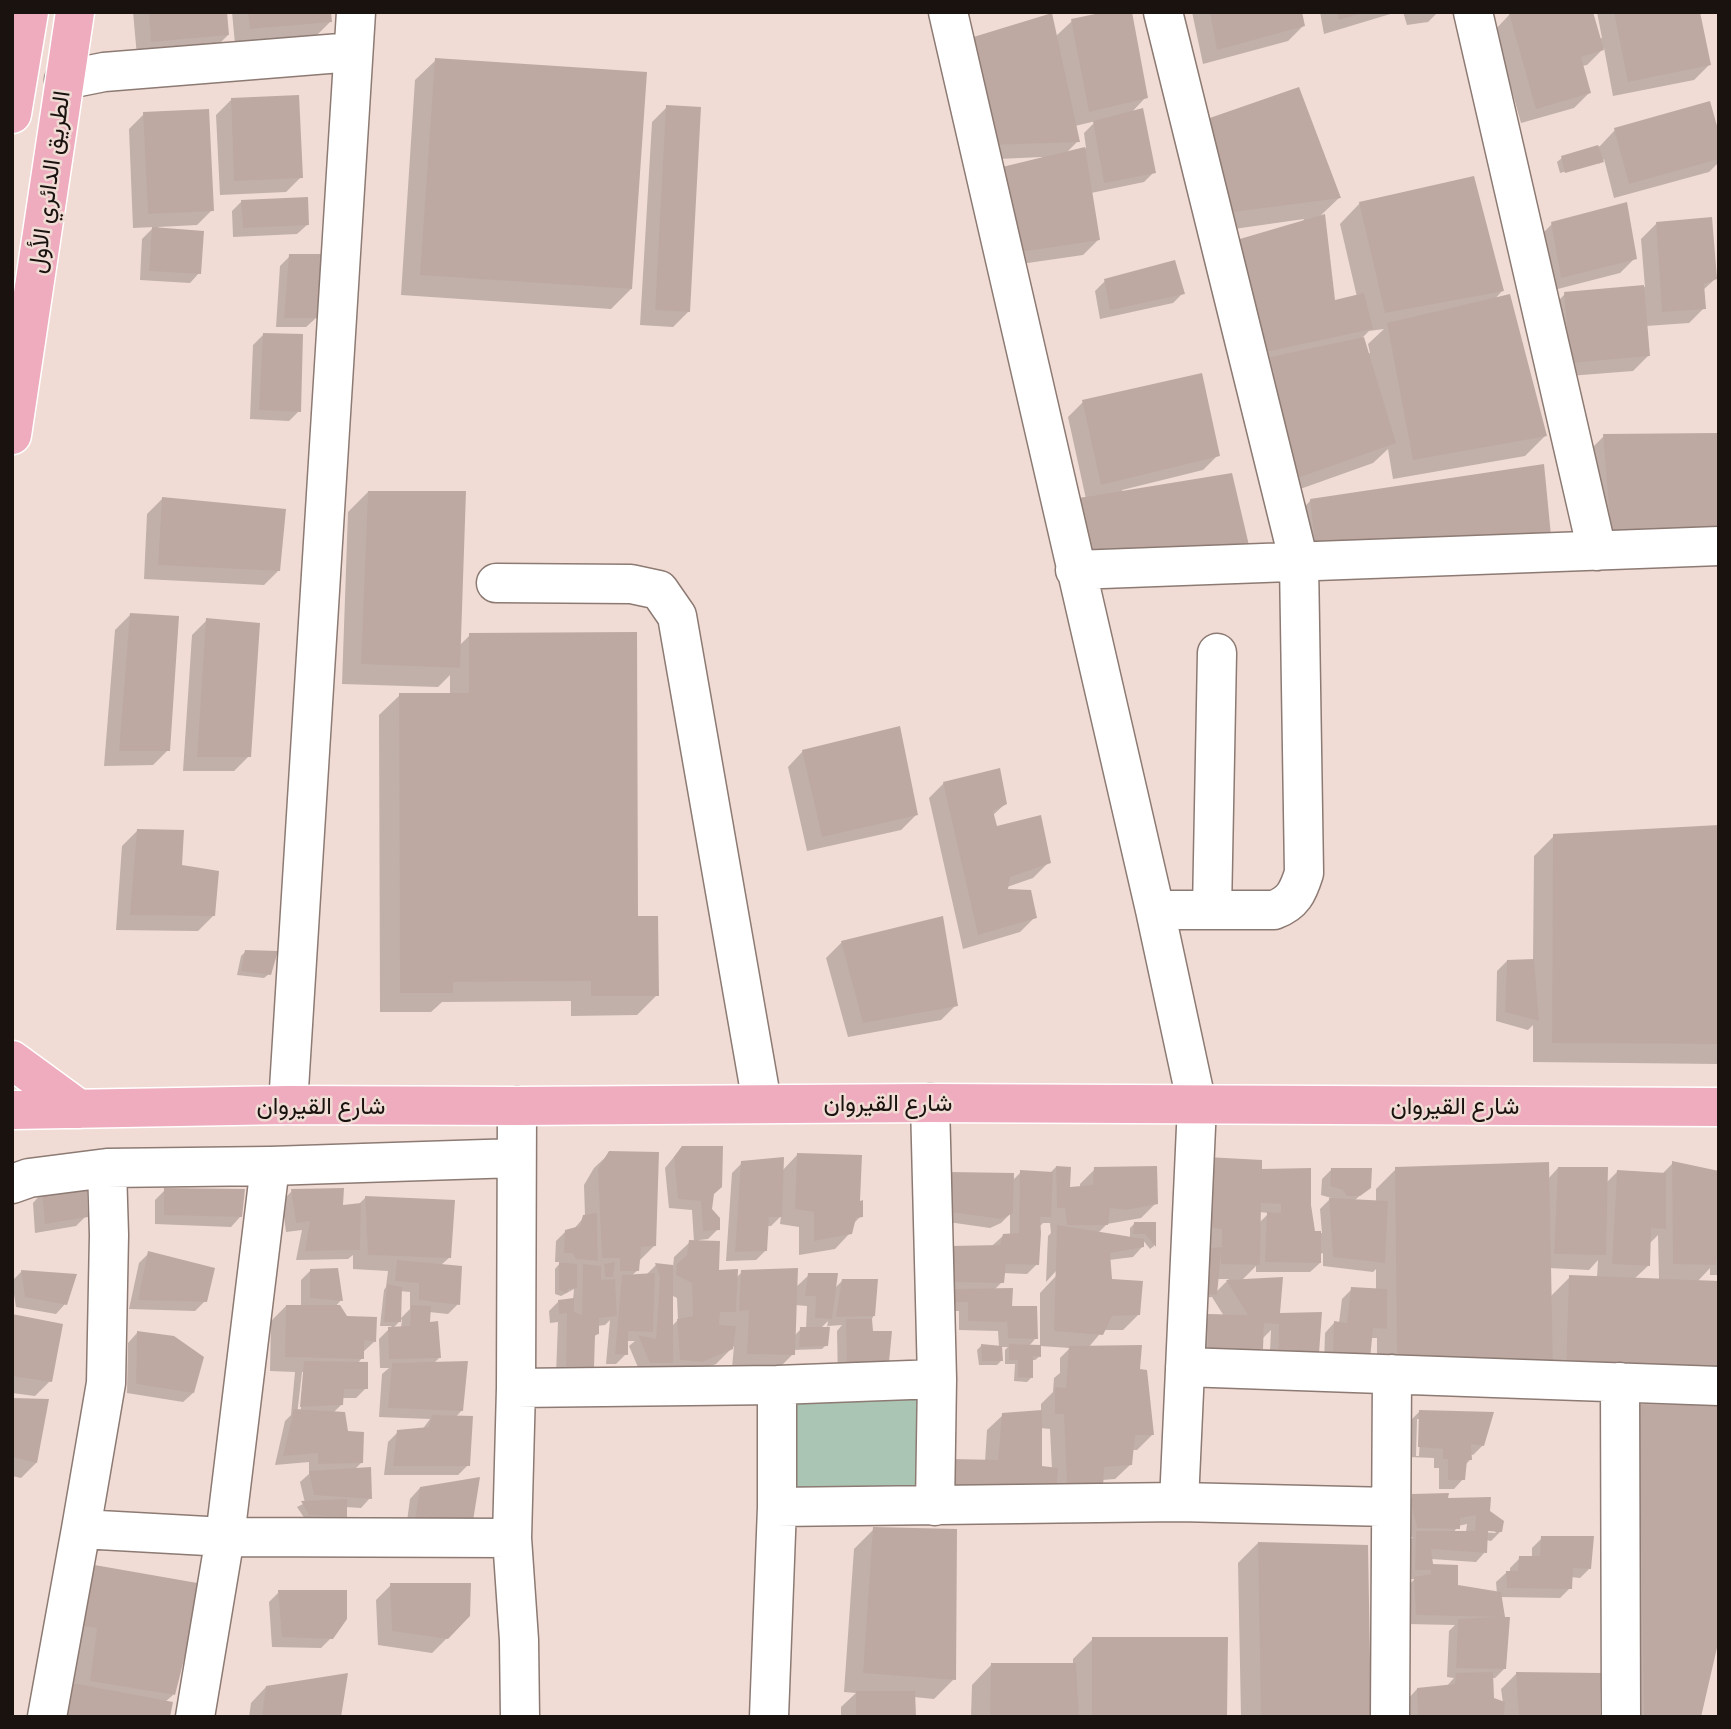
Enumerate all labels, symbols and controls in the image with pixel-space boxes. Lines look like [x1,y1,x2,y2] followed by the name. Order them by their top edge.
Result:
[22,89,76,275] street label: الطريق الدائري الأول
[824,1089,952,1117] street label: شارع القيروان
[257,1092,385,1120] street label: شارع القيروان
[1391,1092,1519,1120] street label: شارع القيروان

